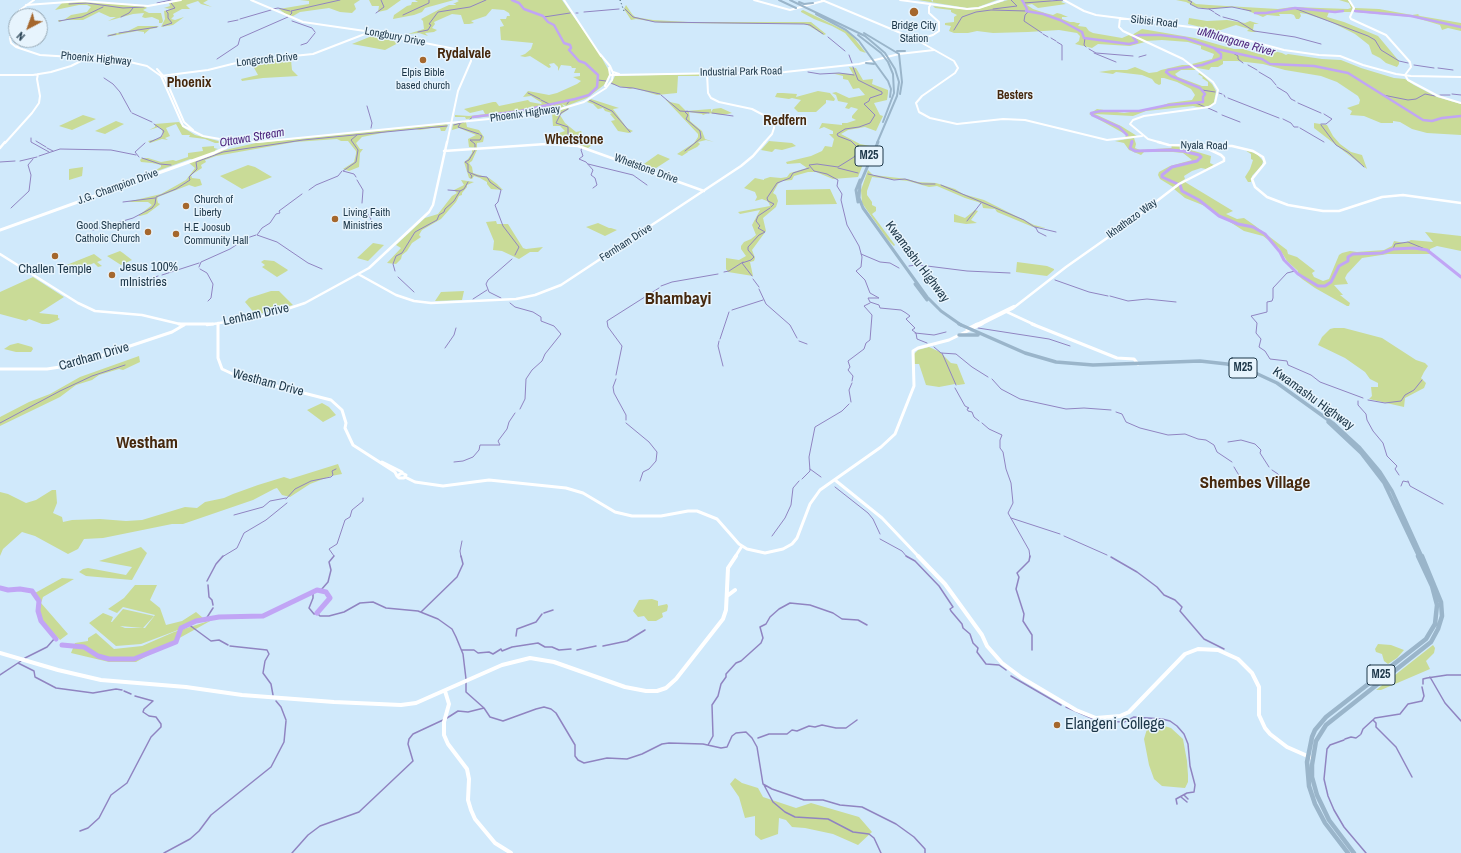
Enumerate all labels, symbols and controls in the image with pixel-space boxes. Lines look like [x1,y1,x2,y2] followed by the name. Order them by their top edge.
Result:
[908,6,920,18] marker: Bridge City Station
[8,8,48,48] north arrow
[1130,13,1178,31] street label: Sibisi Road
[891,19,937,45] place label: Bridge City Station
[1195,24,1277,60] water label: uMhlangane River
[363,25,427,49] street label: Longbury Drive
[14,29,28,44] text: N
[437,46,491,62] district label: Rydalvale
[60,49,132,69] street label: Phoenix Highway
[236,50,298,70] street label: Longcroft Drive
[418,55,428,65] marker: Elpis Bible based church
[700,65,782,79] street label: Industrial Park Road
[396,66,450,92] place label: Elpis Bible based church
[167,75,211,91] district label: Phoenix
[997,89,1033,103] district label: Besters
[489,103,561,125] street label: Phoenix Highway
[763,113,807,129] district label: Redfern
[218,125,286,151] water label: Ottawa Stream
[545,132,603,148] district label: Whetstone
[1180,139,1228,153] street label: Nyala Road
[855,146,883,166] road number: M25
[612,151,680,187] street label: Whetstone Drive
[76,166,160,208] street label: J.G. Champion Drive
[194,193,233,219] place label: Church of Liberty
[1104,196,1160,242] street label: Ikhathazo Way
[181,201,191,211] marker: Church of Liberty
[343,206,390,232] place label: Living Faith Ministries
[330,214,340,224] marker: Living Faith Ministries
[75,219,140,245] place label: Good Shepherd Catholic Church
[882,219,952,305] street label: Kwamashu Highway
[184,221,248,247] place label: H.E Joosub Community Hall
[597,221,655,265] street label: Fernham Drive
[143,227,153,237] marker: Good Shepherd Catholic Church
[171,229,181,239] marker: H.E Joosub Community Hall
[50,251,60,261] marker: Challen Temple
[120,260,178,291] place label: Jesus 100% mInistries
[18,262,92,278] place label: Challen Temple
[107,270,117,280] marker: Jesus 100% mInistries
[645,289,711,309] district label: Bhambayi
[222,300,290,330] street label: Lenham Drive
[57,340,131,374] street label: Cardham Drive
[1229,358,1257,378] road number: M25
[1269,364,1357,434] street label: Kwamashu Highway
[231,366,305,400] street label: Westham Drive
[116,433,178,453] district label: Westham
[1200,473,1310,493] district label: Shembes Village
[1367,665,1395,685] road number: M25
[1065,715,1165,735] place label: Elangeni College
[1052,720,1062,730] marker: Elangeni College

